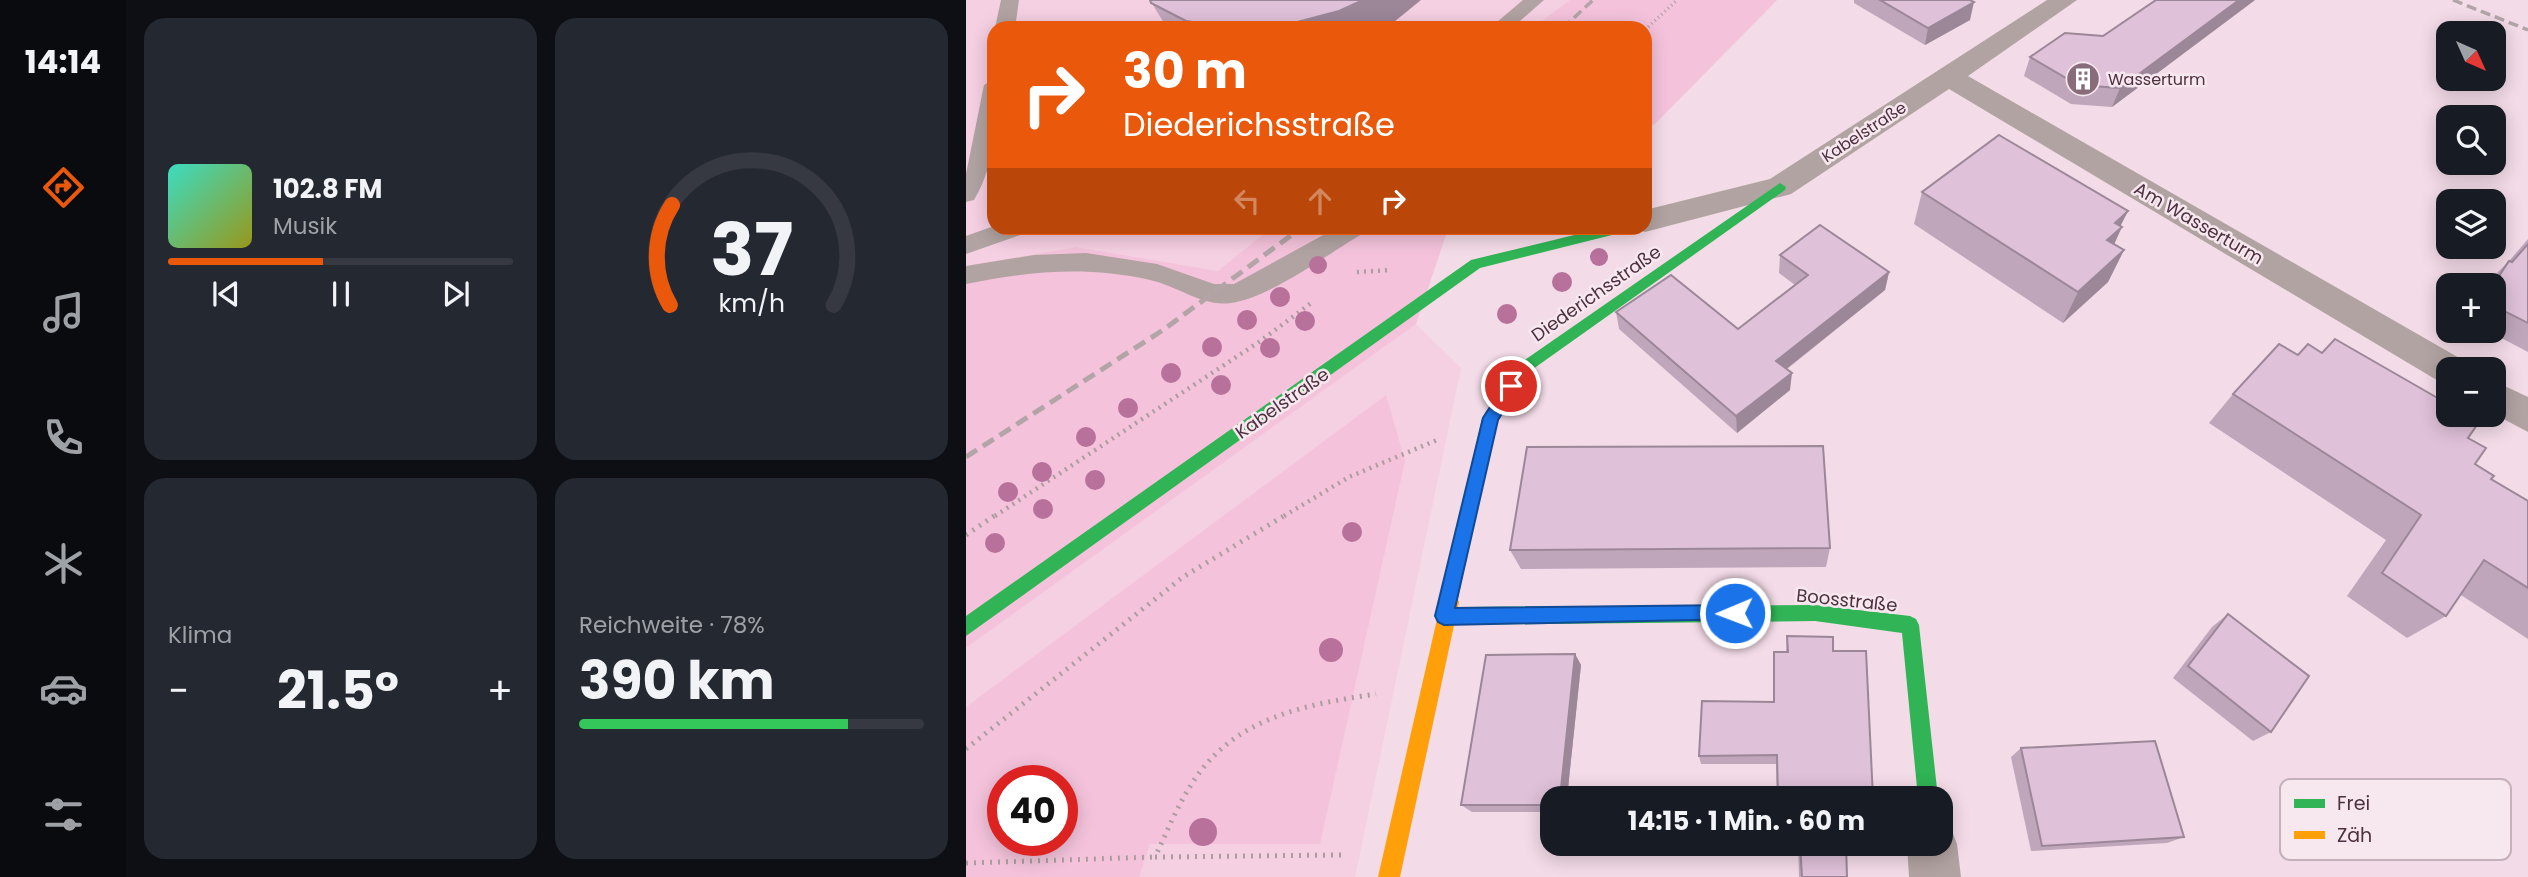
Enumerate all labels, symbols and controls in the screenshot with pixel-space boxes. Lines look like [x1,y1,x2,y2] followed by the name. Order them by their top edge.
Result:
[2436,21,2506,91] north arrow
[2436,21,2506,427] map controls
[1123,37,1247,105] text: 30 m
[25,39,101,84] text: 14:14
[1008,49,1099,140] icon: right
[2064,60,2102,98] building icon: Wasserturm
[2108,68,2206,91] place label: Wasserturm
[1817,96,1911,168] street label: Kabelstraße
[1123,102,1395,147] text: Diederichsstraße
[2436,105,2506,175] button: search
[39,163,88,212] icon: directions
[273,171,382,207] text: 102.8 FM
[2130,176,2268,270] street label: Am Wasserturm
[1228,182,1266,220] icon: left
[1301,182,1339,220] icon: ahead
[1374,182,1412,220] icon: right
[2436,189,2506,259] button: layers
[710,199,793,300] text: 37
[273,210,337,242] text: Musik
[1526,239,1666,347] street label: Diederichsstraße
[2436,273,2506,343] button: +
[207,275,245,313] icon: previous
[322,275,360,313] icon: pause
[437,275,475,313] icon: next
[718,286,785,321] text: km/h
[39,288,88,337] icon: music
[1481,356,1541,416] pin
[2436,357,2506,427] button: −
[1230,362,1334,444] street label: Kabelstraße
[1492,367,1530,405] icon: arrive
[39,413,88,462] icon: phone
[39,539,88,588] icon: climate
[1698,576,1772,650] position arrow
[1795,582,1899,618] street label: Boosstraße
[579,609,765,641] text: Reichweite · 78%
[168,619,232,651] text: Klima
[579,644,775,717] text: 390 km
[277,654,399,727] text: 21.5°
[39,664,88,713] icon: car
[168,664,189,717] text: −
[487,664,513,717] text: +
[987,765,1078,856] speed limit sign: 40
[2280,779,2511,860] legend
[39,790,88,839] icon: filters
[2337,790,2370,817] text: Frei
[1628,803,1865,839] text: 14:15 · 1 Min. · 60 m
[2337,822,2372,849] text: Zäh

